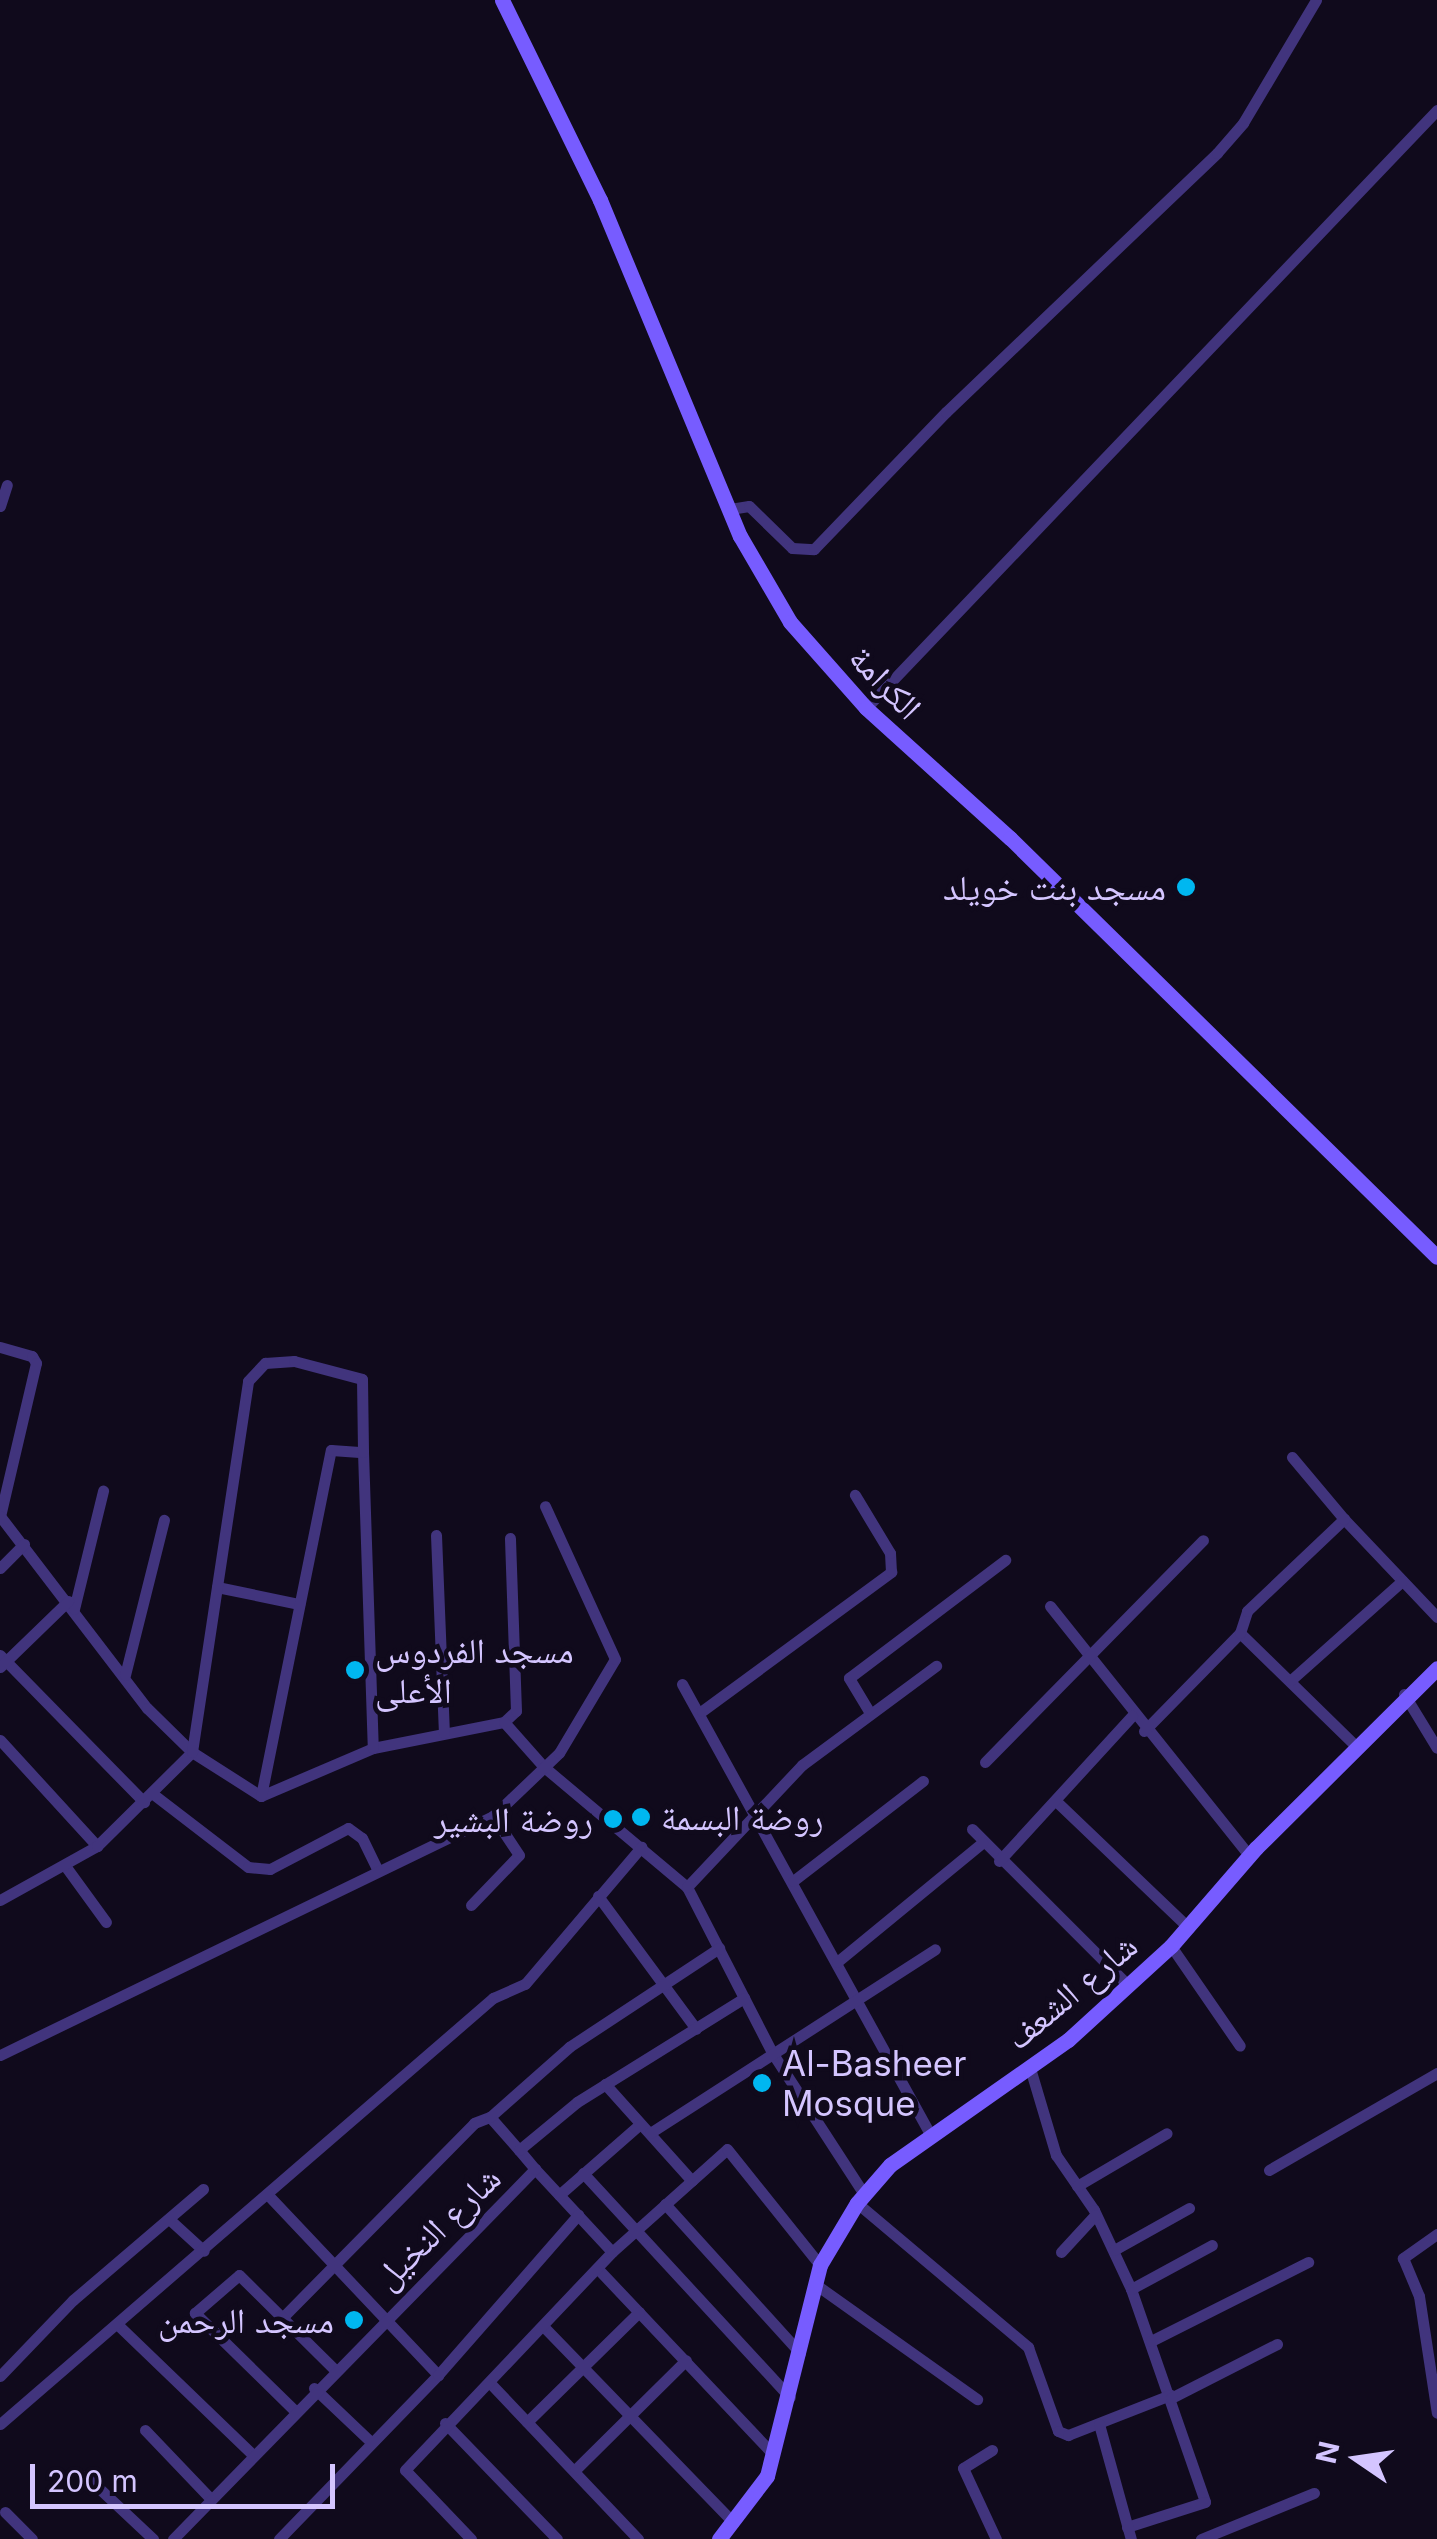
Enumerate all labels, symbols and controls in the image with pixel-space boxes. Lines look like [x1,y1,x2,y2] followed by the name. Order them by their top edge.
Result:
[841,636,931,728] street label: الكرامة
[943,866,1166,908] place label: مسجد بنت خويلد
[1175,876,1197,898] marker: مسجد بنت خويلد
[375,1629,574,1711] place label: مسجد الفردوس الأعلى
[344,1659,366,1681] marker: مسجد الفردوس الأعلى
[661,1796,824,1838] place label: روضة البسمة
[434,1798,593,1840] place label: روضة البشير
[630,1806,652,1828] marker: روضة البسمة
[602,1808,624,1830] marker: روضة البشير
[997,1924,1145,2058] street label: شارع الشعف
[782,2042,966,2124] place label: Al-Basheer Mosque
[751,2072,773,2094] marker: Al-Basheer Mosque
[365,2157,509,2297] street label: شارع النخيل
[158,2299,334,2341] place label: مسجد الرحمن
[343,2309,365,2331] marker: مسجد الرحمن
[1307,2409,1407,2509] north arrow
[1309,2438,1347,2466] text: N
[35,2444,340,2506] scale bar
[47,2463,138,2499] text: 200 m

